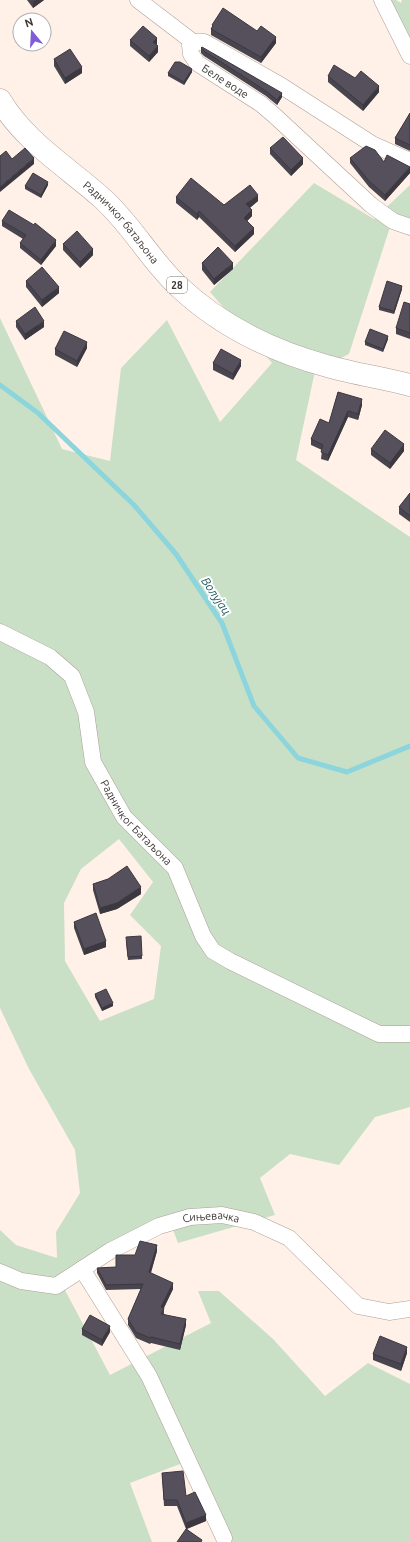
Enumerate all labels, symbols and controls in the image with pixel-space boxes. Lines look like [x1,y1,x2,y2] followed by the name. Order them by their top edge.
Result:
[12,12,52,52] north arrow
[23,16,35,29] text: N
[200,62,251,100] street label: Беле воде
[81,179,161,266] street label: Радничког батаљона
[167,277,187,293] road number: 28
[199,575,234,617] water label: Волујац
[98,778,174,867] street label: Радничког Батаљона
[181,1209,241,1225] street label: Сињевачка

